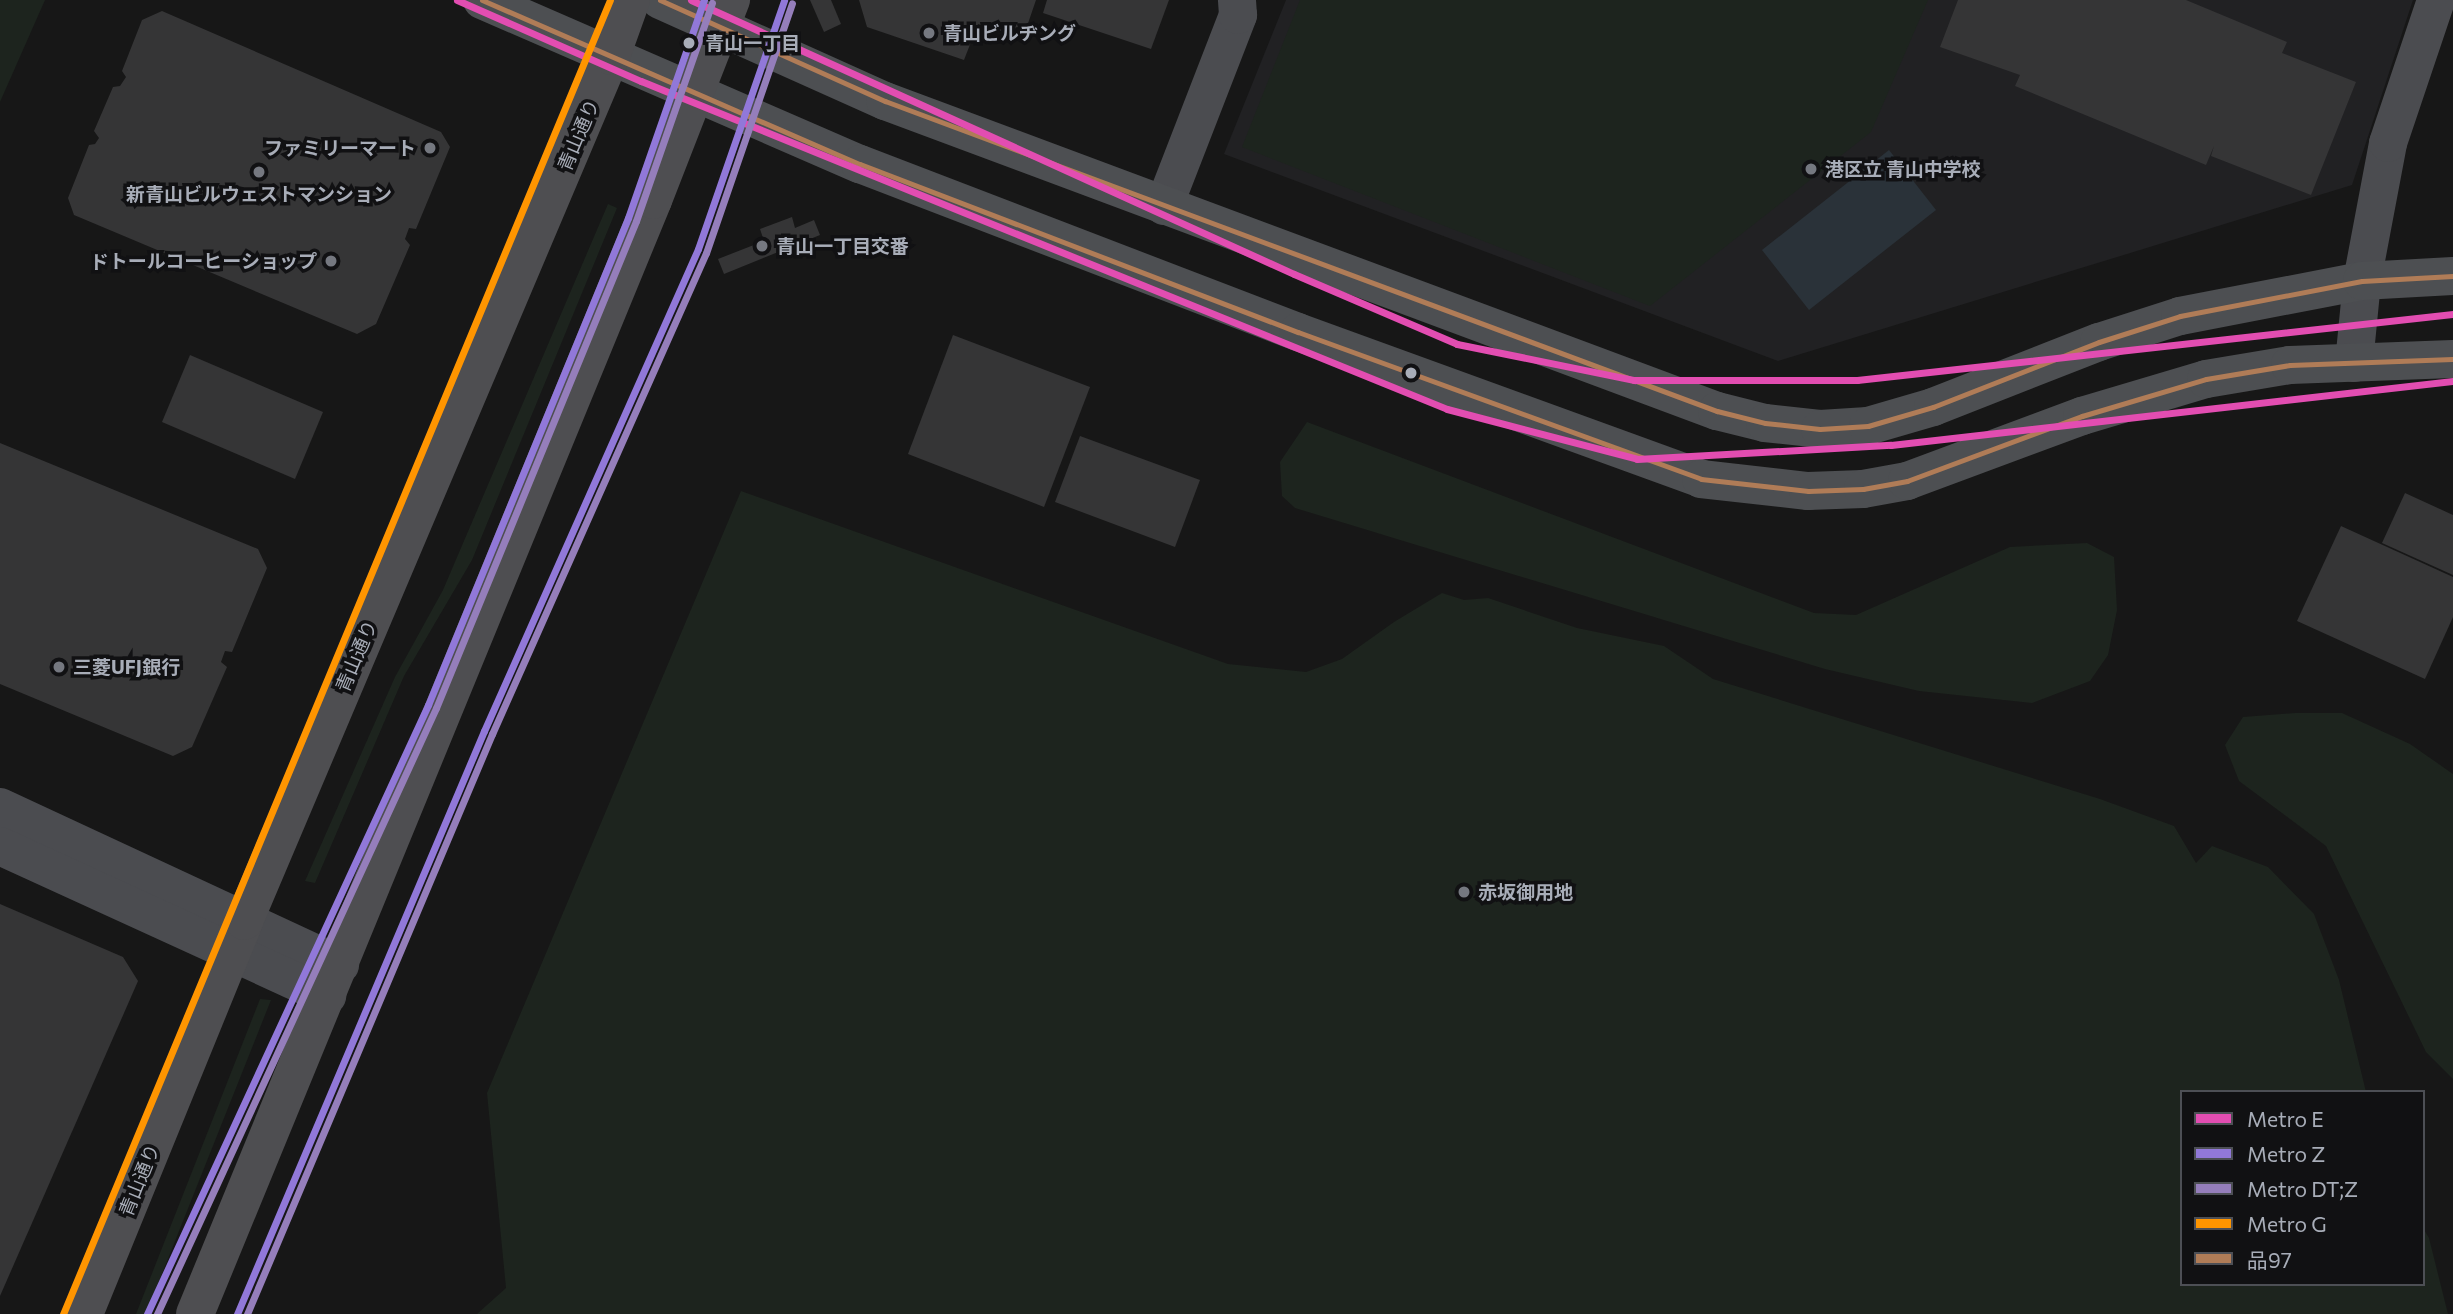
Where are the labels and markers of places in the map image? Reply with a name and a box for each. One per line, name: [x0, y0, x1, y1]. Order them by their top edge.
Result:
place label: 青山ビルヂング: [943, 22, 1076, 44]
marker: 青山ビルヂング: [921, 25, 937, 41]
place label: 青山一丁目: [705, 32, 800, 54]
marker: 青山一丁目: [679, 33, 699, 53]
place label: ファミリーマート: [264, 137, 416, 159]
marker: ファミリーマート: [422, 140, 438, 156]
place label: 港区立 青山中学校: [1825, 158, 1981, 180]
marker: 港区立 青山中学校: [1803, 161, 1819, 177]
marker: 新青山ビルウェストマンション: [251, 164, 267, 180]
place label: 新青山ビルウェストマンション: [126, 183, 392, 205]
place label: 青山一丁目交番: [776, 235, 909, 257]
marker: 青山一丁目交番: [754, 238, 770, 254]
place label: ドトールコーヒーショップ: [89, 250, 317, 272]
marker: ドトールコーヒーショップ: [323, 253, 339, 269]
unlabelled marker: [1404, 366, 1418, 380]
place label: 三菱UFJ銀行: [73, 656, 180, 678]
marker: 三菱UFJ銀行: [51, 659, 67, 675]
place label: 赤坂御用地: [1478, 881, 1573, 903]
marker: 赤坂御用地: [1456, 884, 1472, 900]

